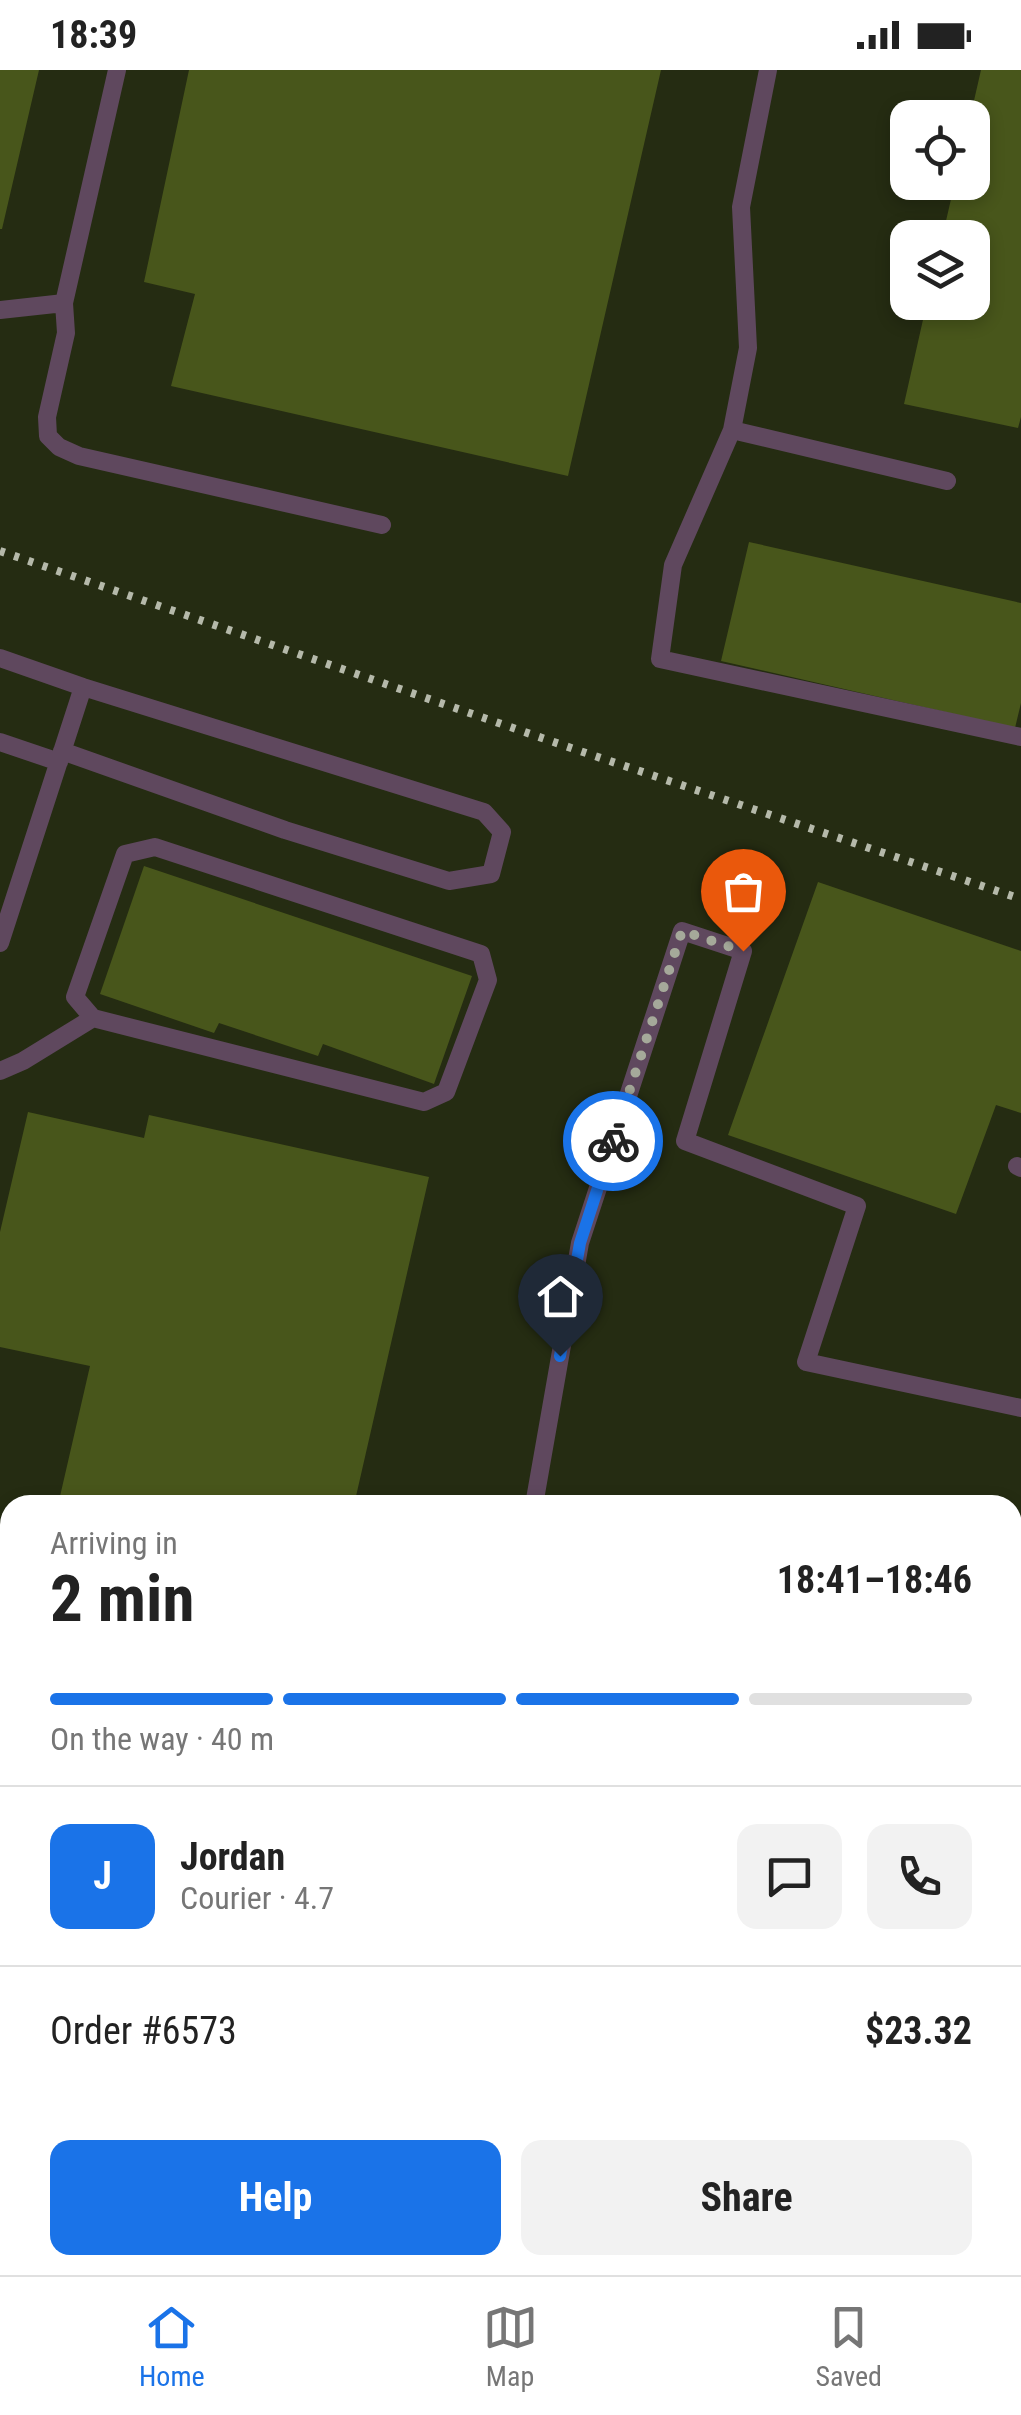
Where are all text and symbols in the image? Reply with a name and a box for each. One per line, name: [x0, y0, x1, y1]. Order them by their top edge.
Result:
text: 18:39: [50, 13, 137, 57]
map controls: [890, 100, 990, 320]
button: locate: [890, 100, 990, 200]
button: layers: [890, 220, 990, 320]
pin: [701, 849, 786, 952]
icon: bag: [716, 864, 771, 919]
courier: [563, 1091, 663, 1191]
icon: bike: [586, 1114, 641, 1169]
pin: [518, 1254, 603, 1357]
icon: home: [533, 1269, 588, 1324]
text: Arriving in: [50, 1524, 178, 1562]
text: 18:41–18:46: [777, 1558, 972, 1602]
text: 2 min: [50, 1561, 194, 1637]
text: On the way · 40 m: [50, 1720, 274, 1758]
button: chat: [737, 1824, 842, 1929]
button: phone: [867, 1824, 972, 1929]
text: Jordan: [180, 1835, 285, 1879]
text: J: [93, 1854, 112, 1898]
text: Courier · 4.7: [180, 1879, 334, 1917]
text: Order #6573: [50, 2009, 237, 2053]
text: $23.32: [865, 2009, 972, 2053]
button: Help: [50, 2140, 501, 2255]
button: Share: [521, 2140, 972, 2255]
tab: Home: [139, 2300, 205, 2393]
tab: Map: [483, 2300, 538, 2393]
tab: Saved: [815, 2300, 882, 2393]

